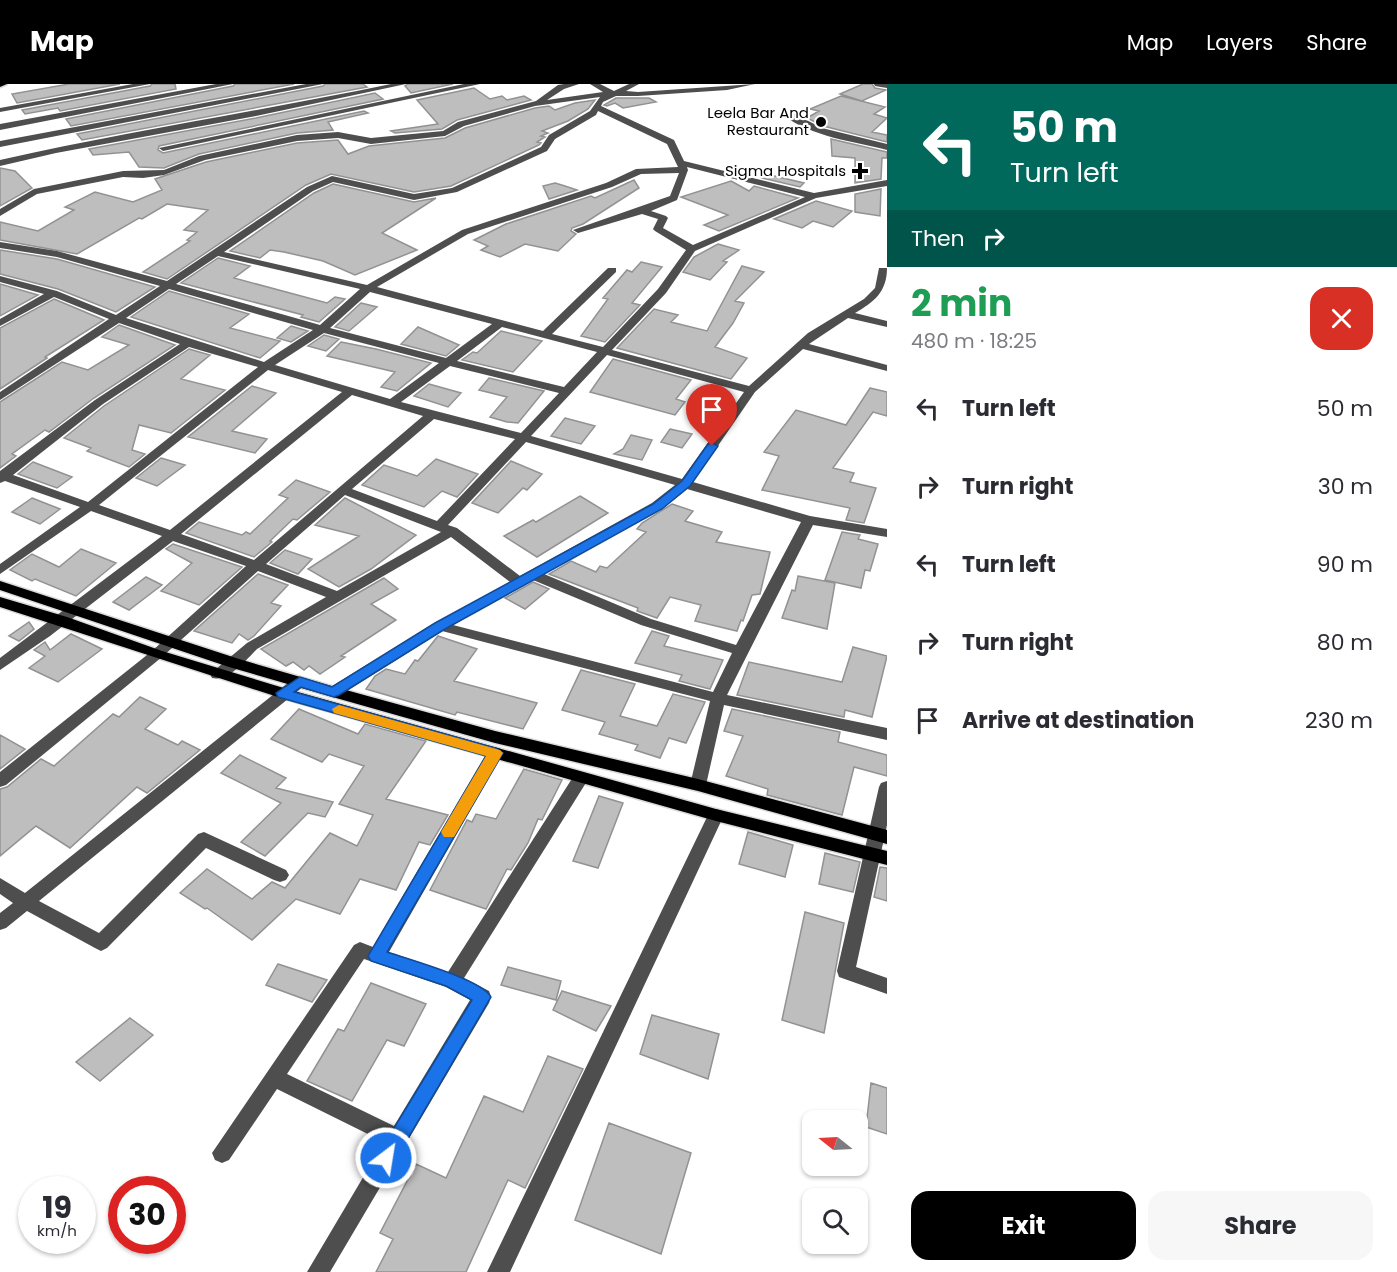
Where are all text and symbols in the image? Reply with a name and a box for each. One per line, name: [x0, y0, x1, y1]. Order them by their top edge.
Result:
text: Map: [30, 22, 94, 61]
text: Map: [1127, 28, 1173, 57]
text: Layers: [1206, 28, 1273, 57]
text: Share: [1306, 28, 1367, 57]
text: 50 m: [1010, 98, 1118, 157]
place label: Leela Bar And Restaurant: [707, 102, 809, 140]
icon: left: [911, 108, 989, 186]
marker: Leela Bar And Restaurant: [814, 115, 828, 129]
text: Turn left: [1010, 154, 1119, 191]
place label: Sigma Hospitals: [725, 160, 846, 181]
marker: Sigma Hospitals: [851, 162, 869, 180]
icon: right: [977, 222, 1010, 255]
text: Then: [911, 223, 965, 254]
text: 2 min: [911, 278, 1012, 329]
button: close: [1310, 287, 1373, 350]
text: 480 m · 18:25: [911, 327, 1037, 355]
pin: [686, 384, 737, 446]
icon: left: [911, 392, 944, 425]
icon: arrive: [695, 393, 728, 426]
text: Turn left: [962, 393, 1056, 424]
text: 50 m: [1317, 393, 1373, 424]
icon: right: [911, 470, 944, 503]
text: Turn right: [962, 471, 1073, 502]
text: 30 m: [1318, 471, 1373, 502]
icon: left: [911, 548, 944, 581]
text: Turn left: [962, 549, 1056, 580]
text: 90 m: [1317, 549, 1373, 580]
icon: right: [911, 626, 944, 659]
text: Turn right: [962, 627, 1073, 658]
text: 80 m: [1317, 627, 1373, 658]
icon: arrive: [911, 704, 944, 737]
text: Arrive at destination: [962, 705, 1194, 736]
text: 230 m: [1305, 705, 1373, 736]
north arrow: [802, 1110, 868, 1176]
map controls: [802, 1110, 868, 1254]
position arrow: [354, 1126, 418, 1190]
speed limit sign: 30: [108, 1176, 186, 1254]
text: 19: [42, 1186, 72, 1229]
button: search: [802, 1188, 868, 1254]
button: Exit: [911, 1191, 1136, 1260]
button: Share: [1148, 1191, 1373, 1260]
text: km/h: [37, 1220, 77, 1241]

